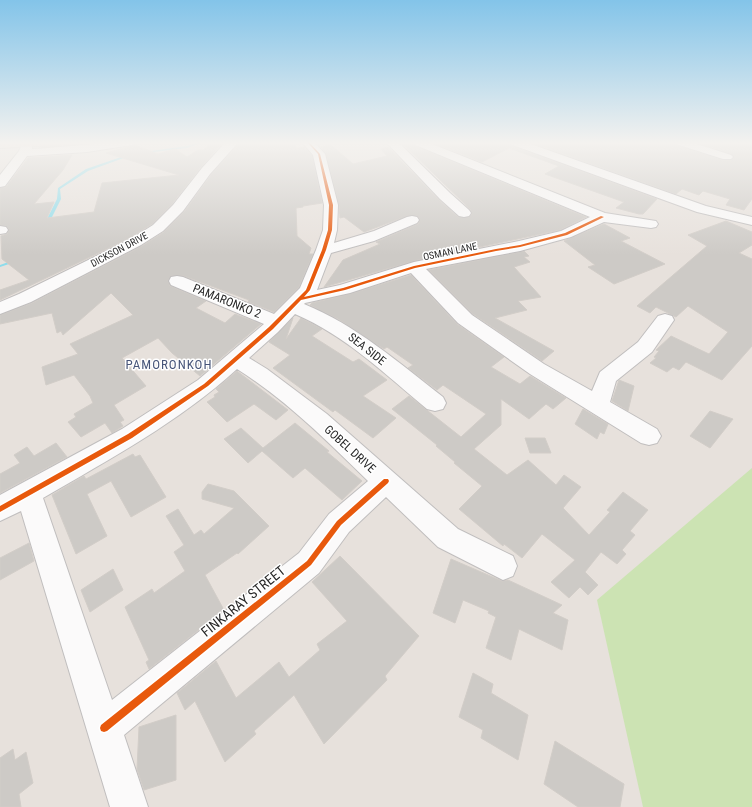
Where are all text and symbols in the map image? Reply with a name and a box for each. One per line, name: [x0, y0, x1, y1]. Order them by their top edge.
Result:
street label: DICKSON DRIVE: [89, 230, 150, 269]
street label: OSMAN LANE: [422, 240, 478, 263]
street label: PAMARONKO 2: [191, 281, 263, 321]
street label: SEA SIDE: [345, 330, 389, 368]
district label: PAMORONKOH: [126, 357, 213, 372]
street label: GOBEL DRIVE: [321, 422, 379, 476]
street label: FINKARAY STREET: [198, 562, 288, 640]

